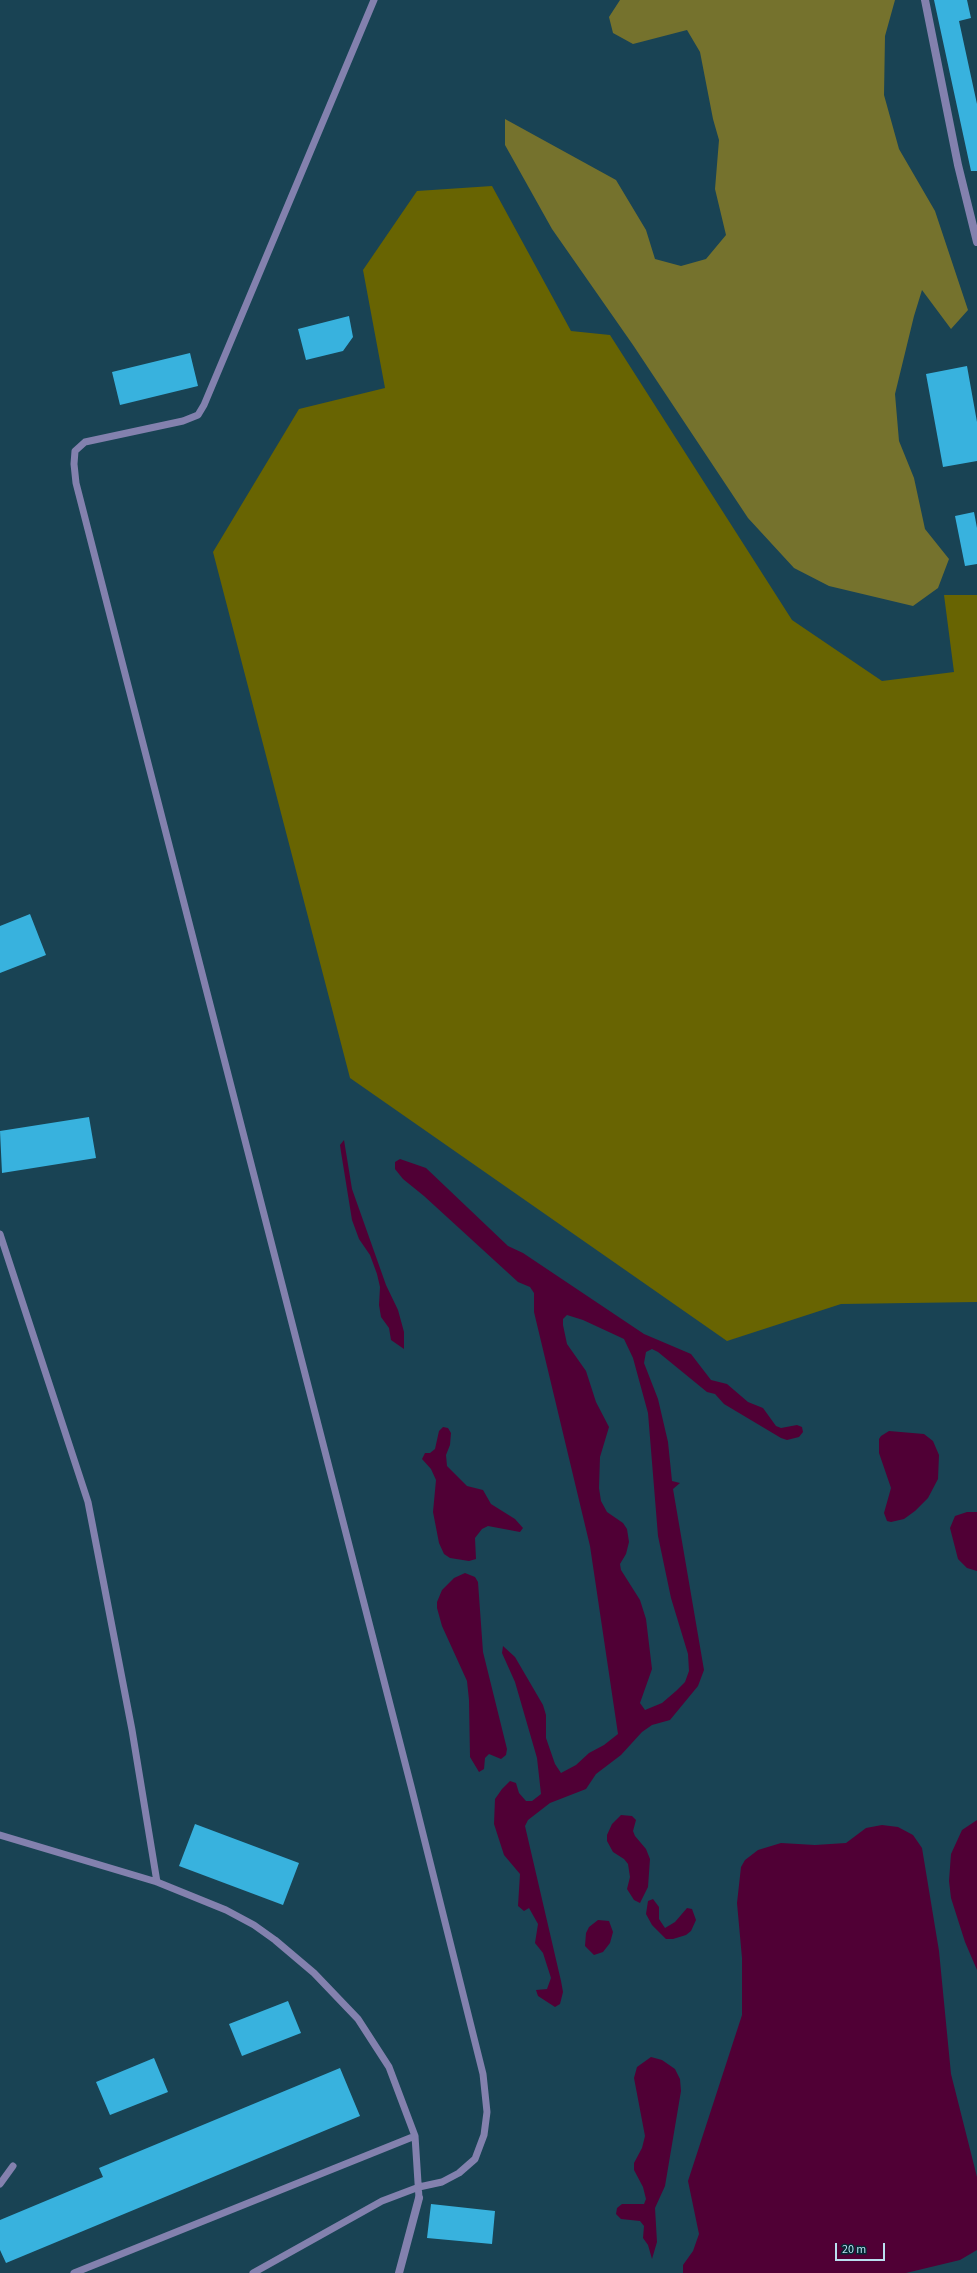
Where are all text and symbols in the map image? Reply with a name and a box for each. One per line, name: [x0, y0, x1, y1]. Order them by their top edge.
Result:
scale bar: [837, 2235, 887, 2261]
text: 20 m: [842, 2241, 866, 2258]

